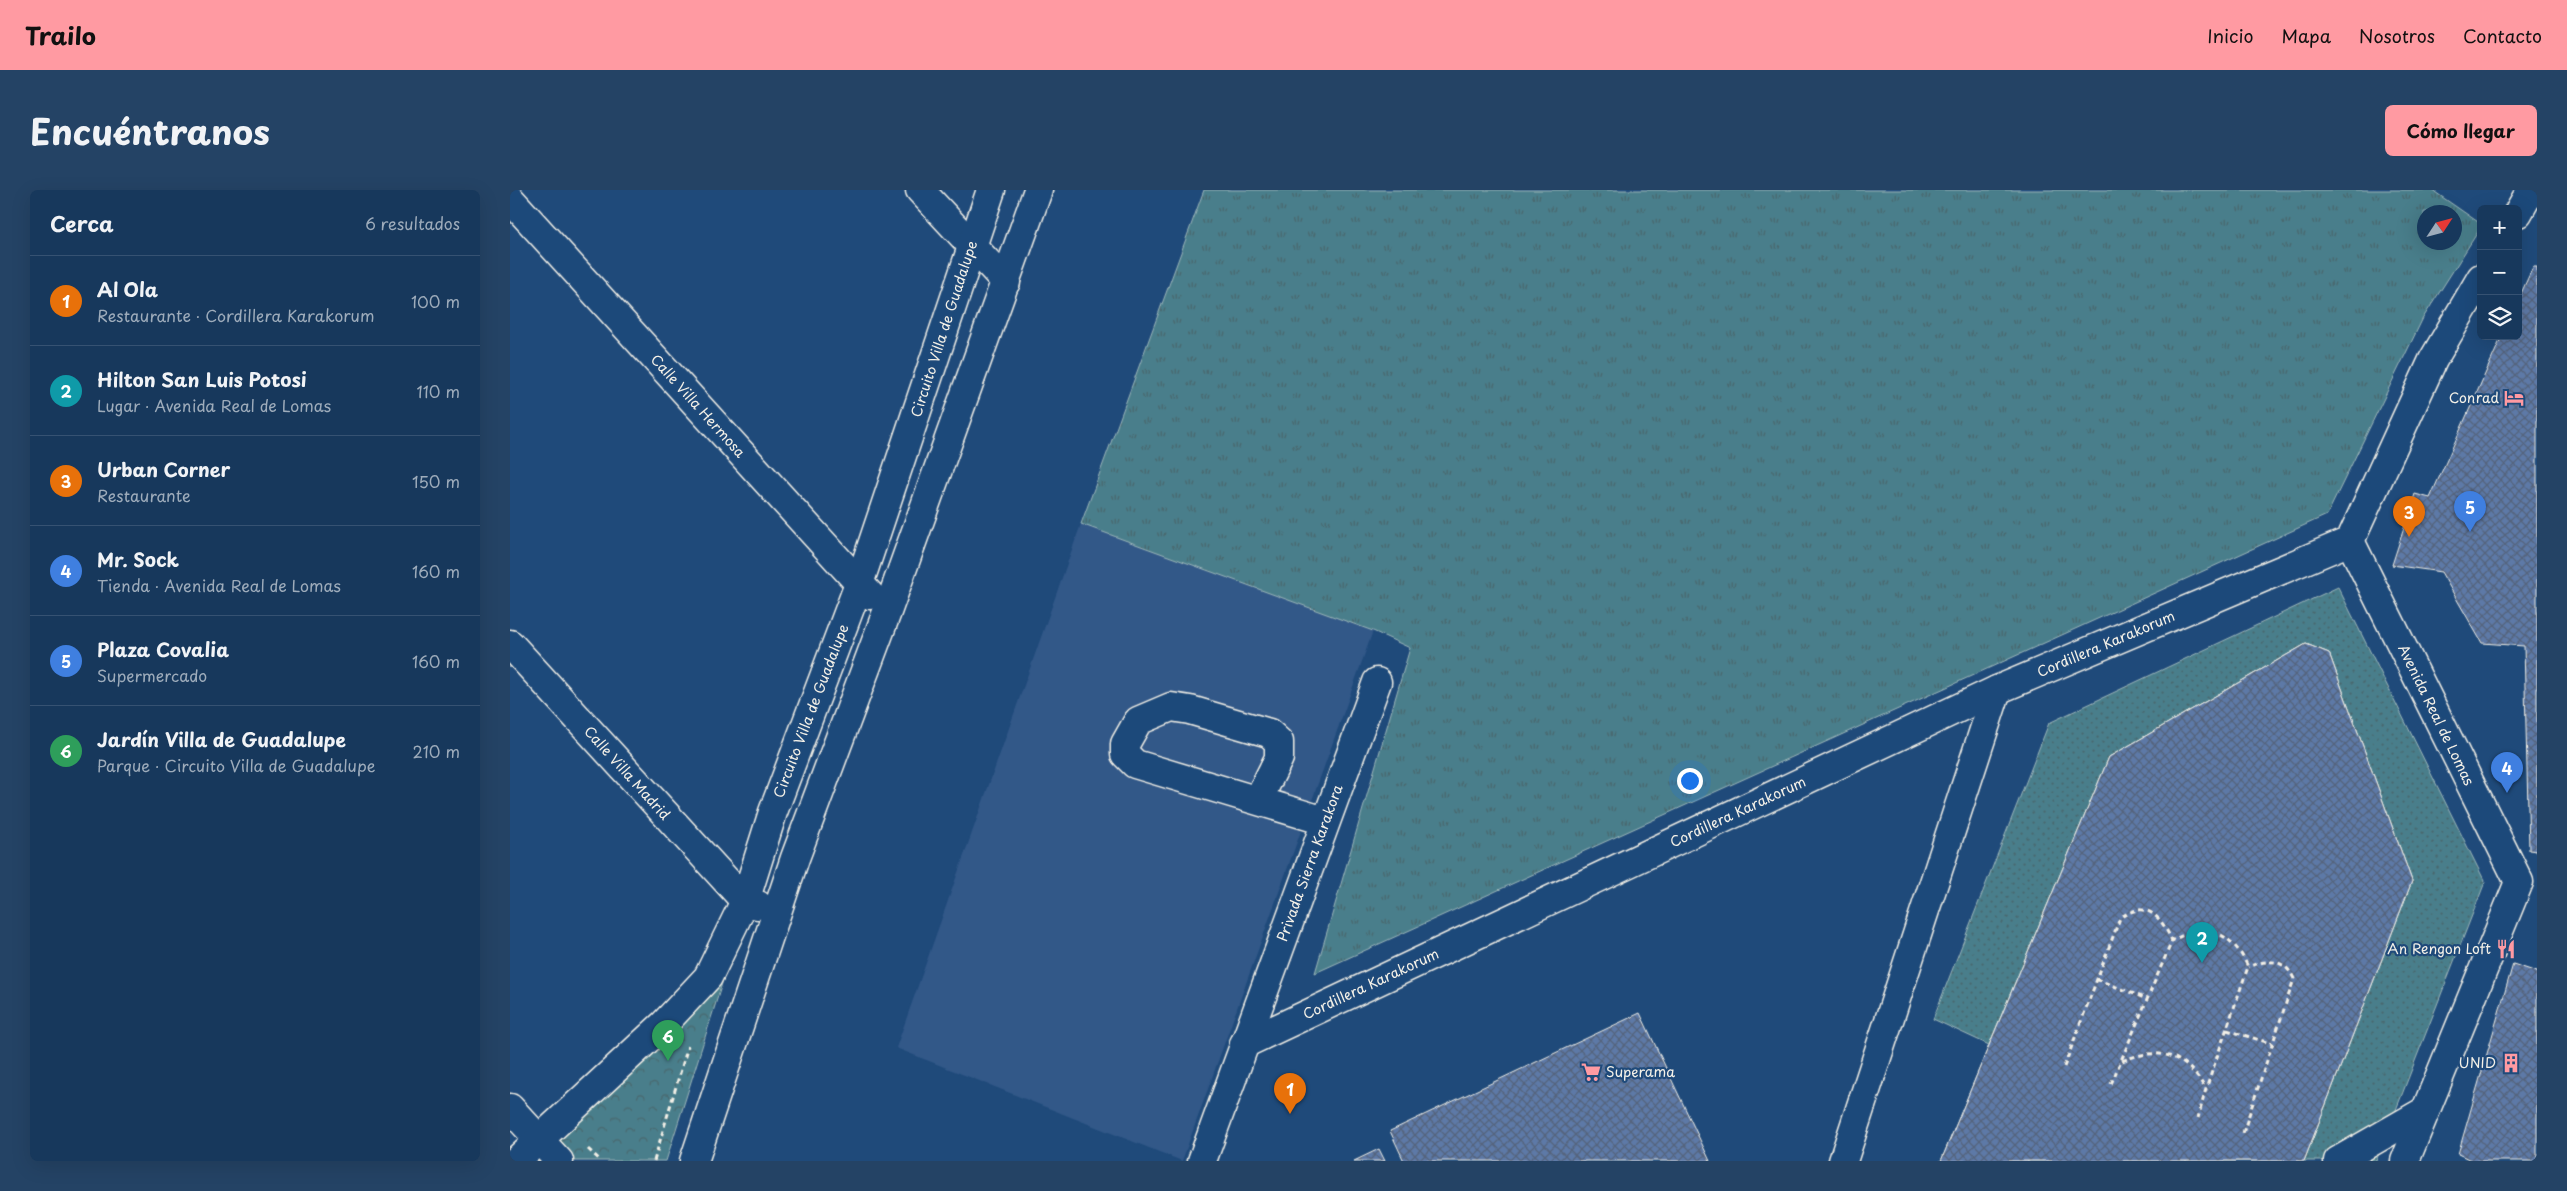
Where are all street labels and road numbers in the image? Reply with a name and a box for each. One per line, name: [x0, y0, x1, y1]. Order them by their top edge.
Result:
street label: Circuito Villa de Guadalupe: [905, 237, 982, 420]
street label: Calle Villa Hermosa: [646, 349, 751, 462]
street label: Cordillera Karakorum: [2034, 605, 2178, 682]
street label: Circuito Villa de Guadalupe: [768, 621, 854, 801]
street label: Avenida Real de Lomas: [2393, 641, 2480, 789]
street label: Calle Villa Madrid: [579, 721, 676, 825]
street label: Cordillera Karakorum: [1666, 771, 1809, 852]
street label: Privada Sierra Karakora: [1271, 781, 1348, 944]
street label: Cordillera Karakorum: [1299, 943, 1442, 1024]

